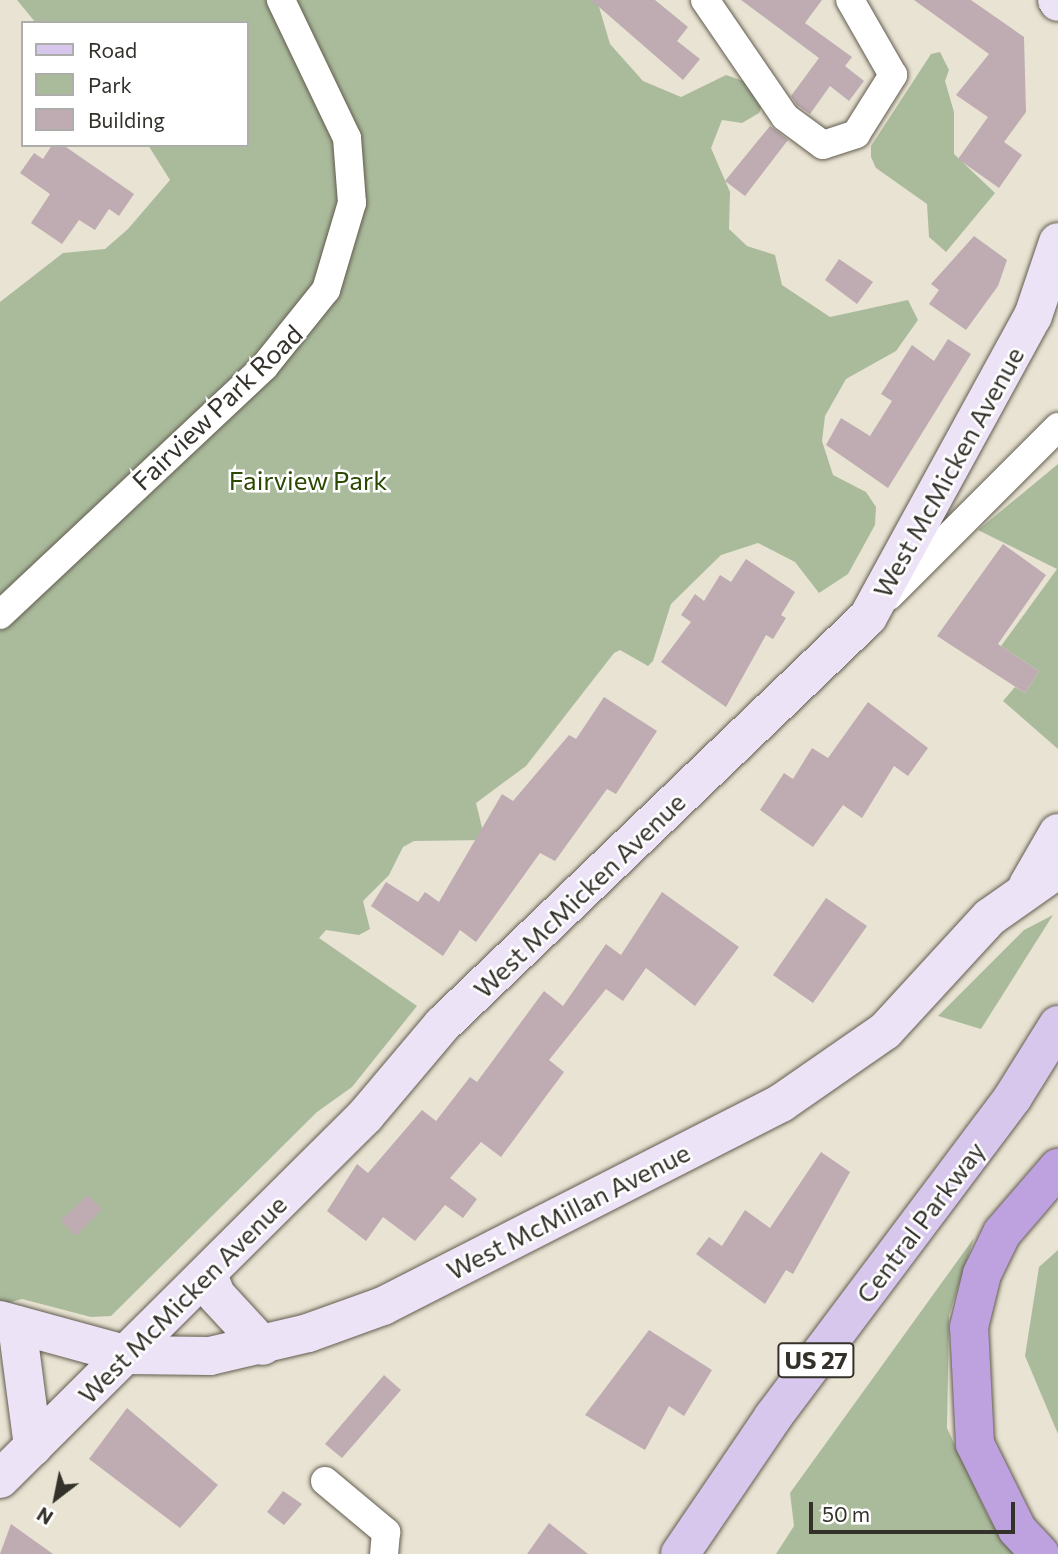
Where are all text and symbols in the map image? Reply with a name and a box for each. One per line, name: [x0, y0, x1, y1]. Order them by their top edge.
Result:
legend: [21, 21, 248, 147]
text: Road: [88, 37, 137, 62]
text: Park: [88, 72, 132, 97]
text: Building: [88, 107, 165, 132]
street label: Fairview Park Road: [125, 318, 309, 496]
street label: West McMicken Avenue: [866, 341, 1030, 603]
park label: Fairview Park: [229, 464, 387, 496]
street label: West McMicken Avenue: [467, 786, 691, 1004]
street label: Central Parkway: [849, 1135, 991, 1309]
street label: West McMillan Avenue: [441, 1136, 695, 1286]
street label: West McMicken Avenue: [71, 1188, 293, 1410]
road number: US 27: [776, 1340, 856, 1380]
north arrow: [21, 1463, 91, 1533]
scale bar: [813, 1488, 1020, 1532]
text: 50 m: [822, 1501, 870, 1526]
text: N: [32, 1503, 57, 1530]

